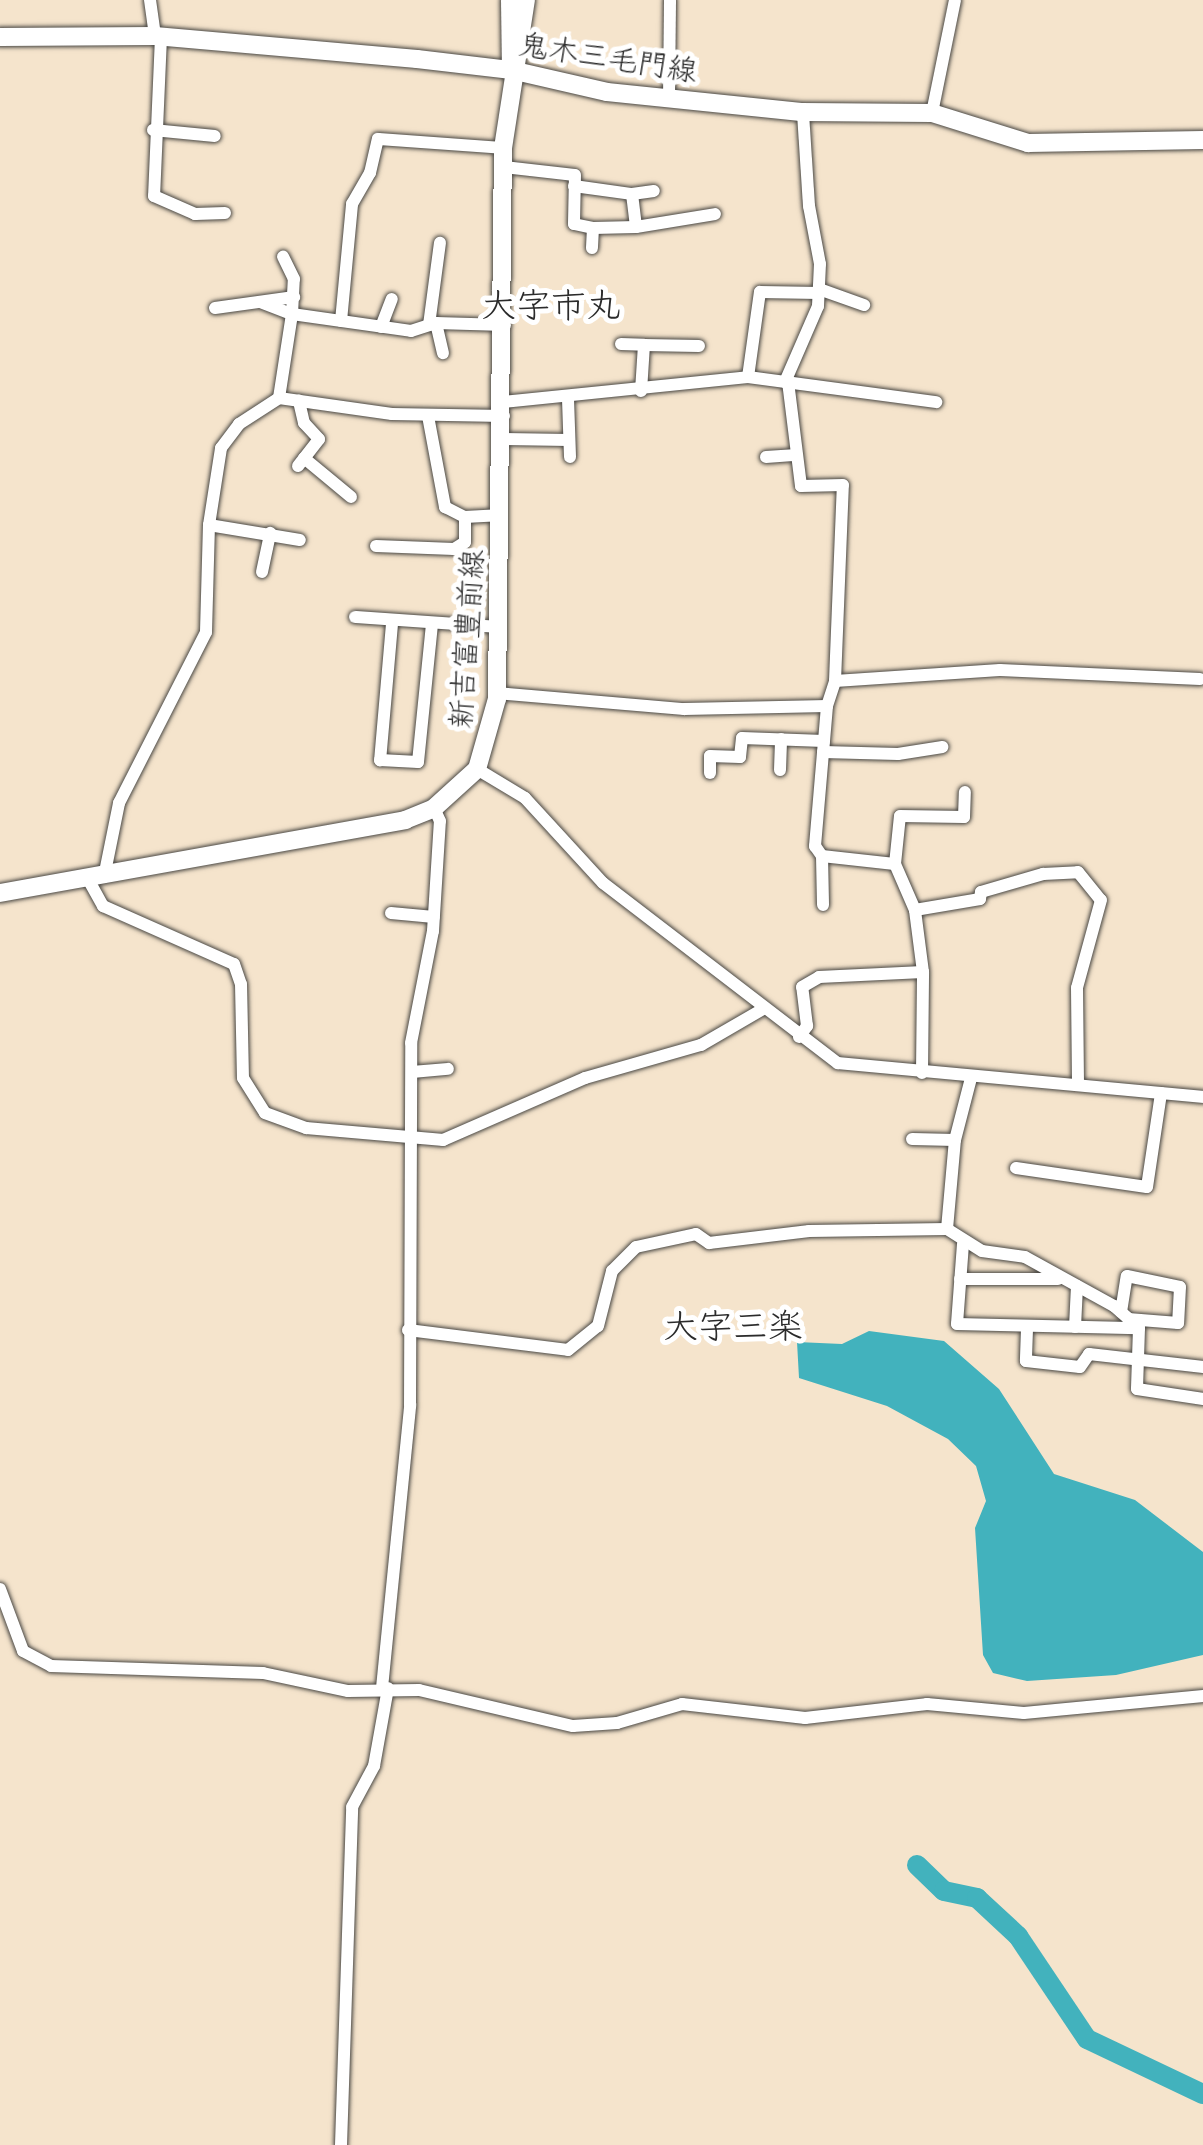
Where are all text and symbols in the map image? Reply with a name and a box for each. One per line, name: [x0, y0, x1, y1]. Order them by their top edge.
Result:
street label: 鬼木三毛門線: [516, 26, 700, 90]
district label: 大字市丸: [481, 284, 621, 326]
street label: 新吉富豊前線: [443, 548, 491, 730]
district label: 大字三楽: [663, 1305, 803, 1347]

